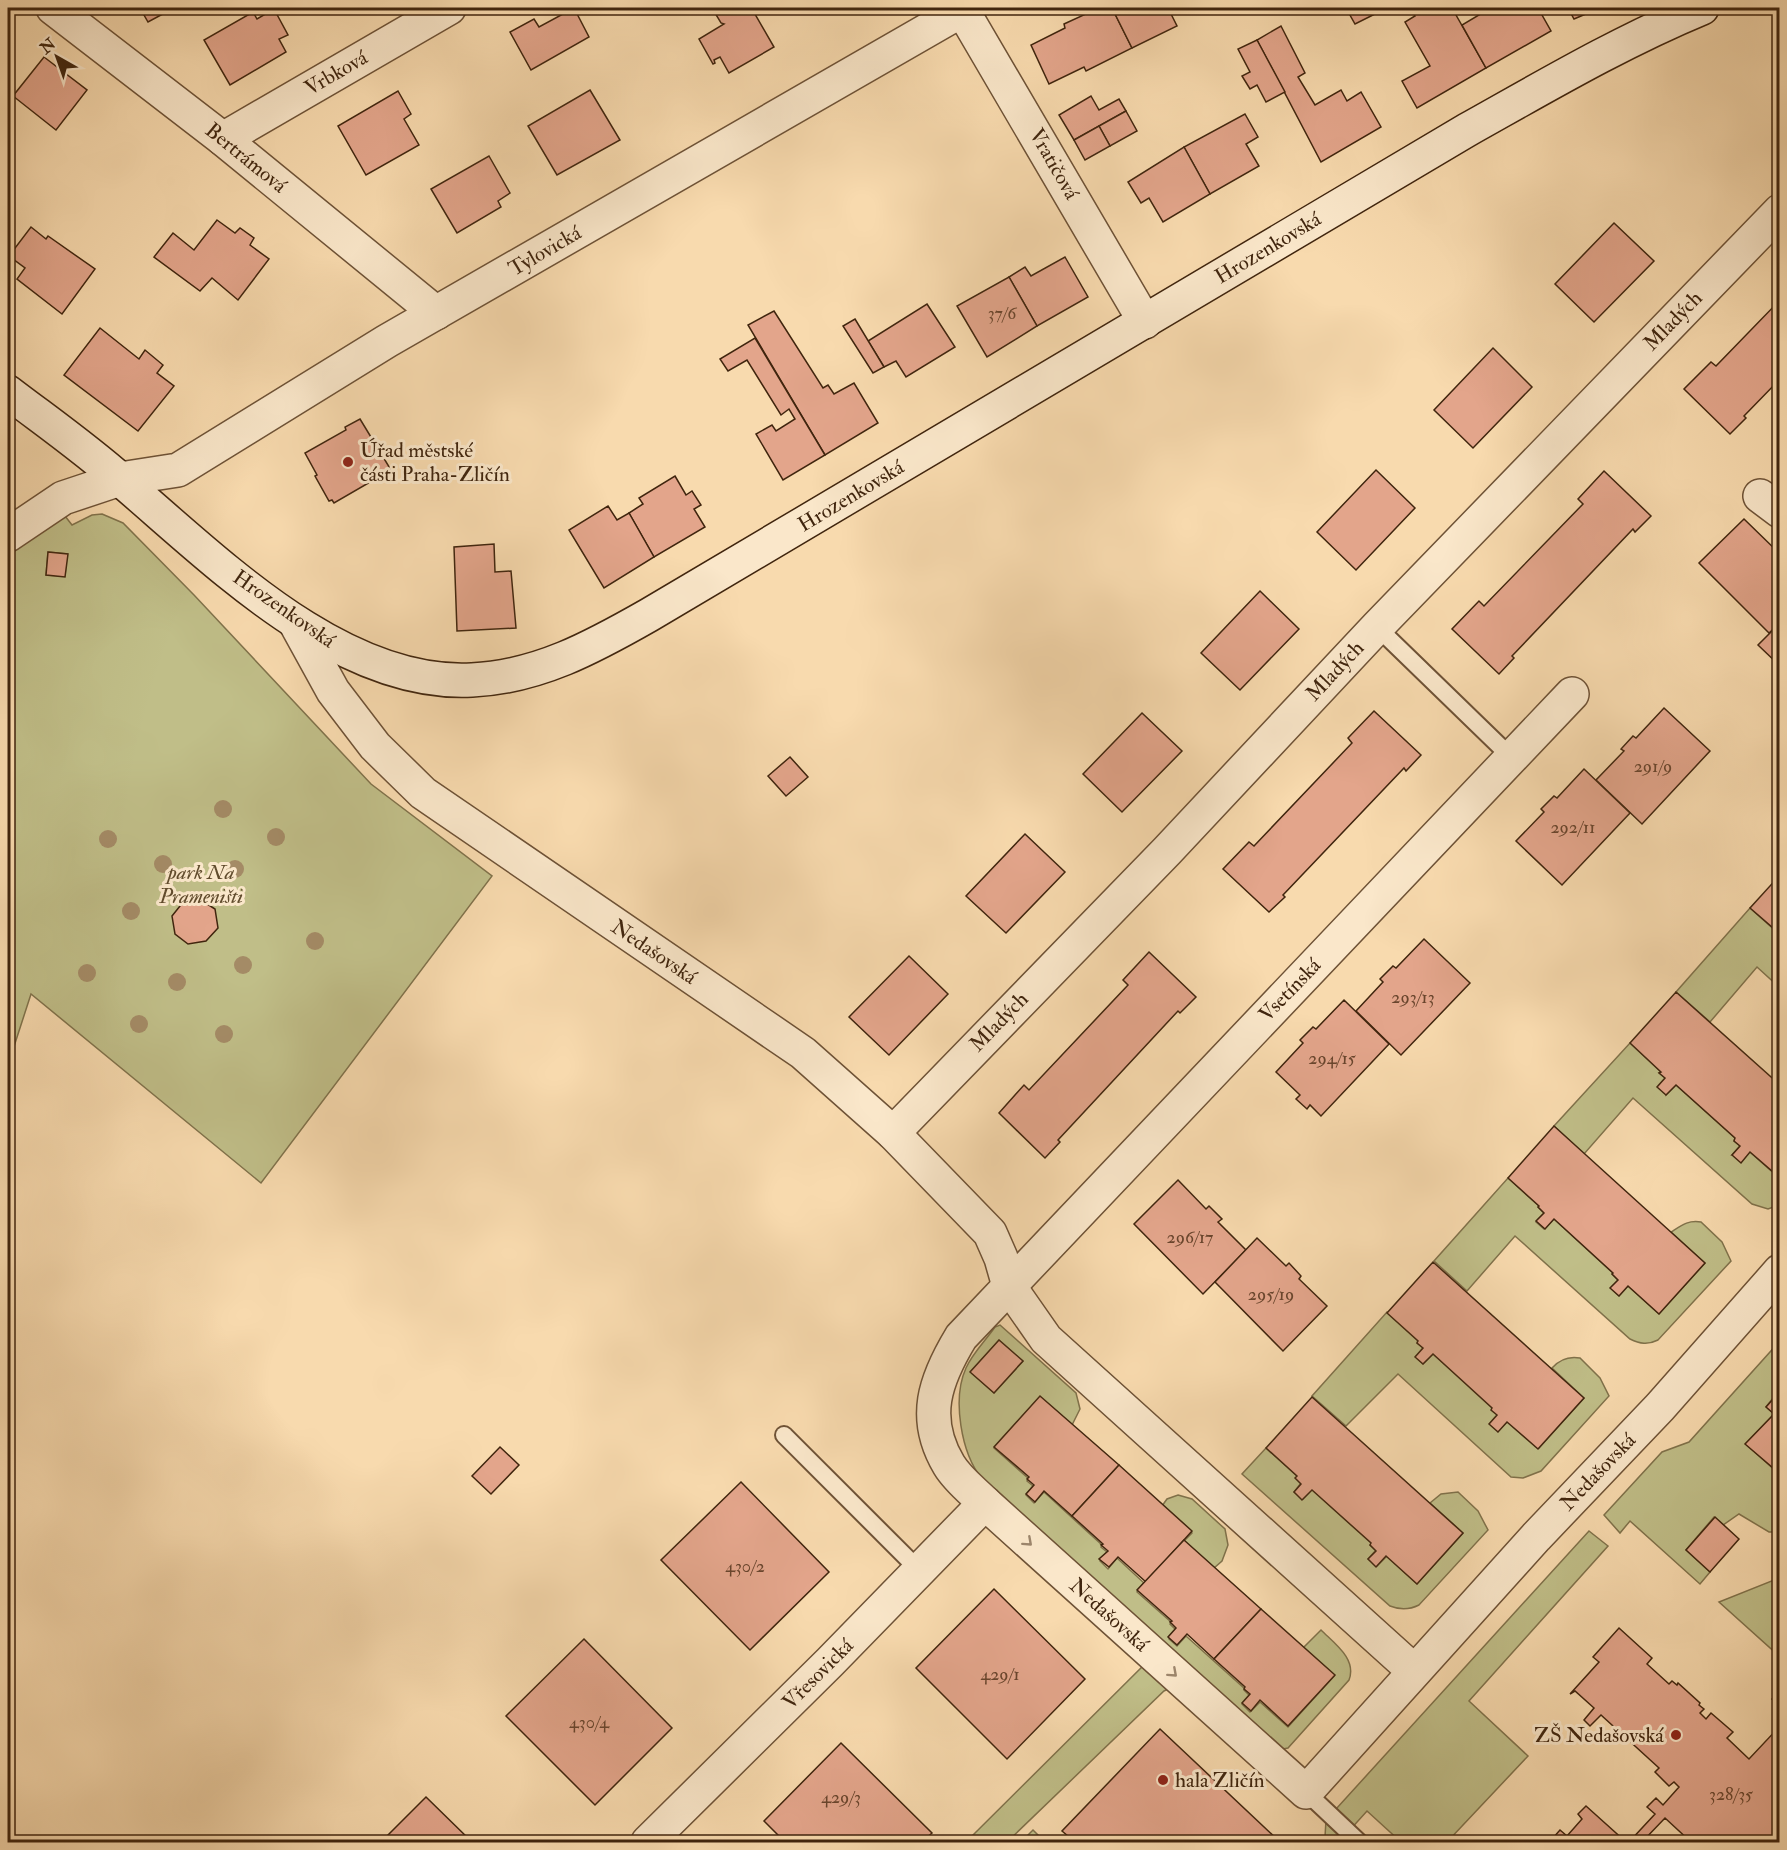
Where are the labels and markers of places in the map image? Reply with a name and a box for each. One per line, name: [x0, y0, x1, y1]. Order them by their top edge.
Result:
place label: Úřad městské části Praha-Zličín: [360, 437, 510, 488]
marker: Úřad městské části Praha-Zličín: [341, 455, 355, 469]
place label: ZŠ Nedašovská: [1534, 1722, 1664, 1749]
marker: ZŠ Nedašovská: [1669, 1728, 1683, 1742]
place label: hala Zličín: [1175, 1767, 1265, 1794]
marker: hala Zličín: [1156, 1773, 1170, 1787]

